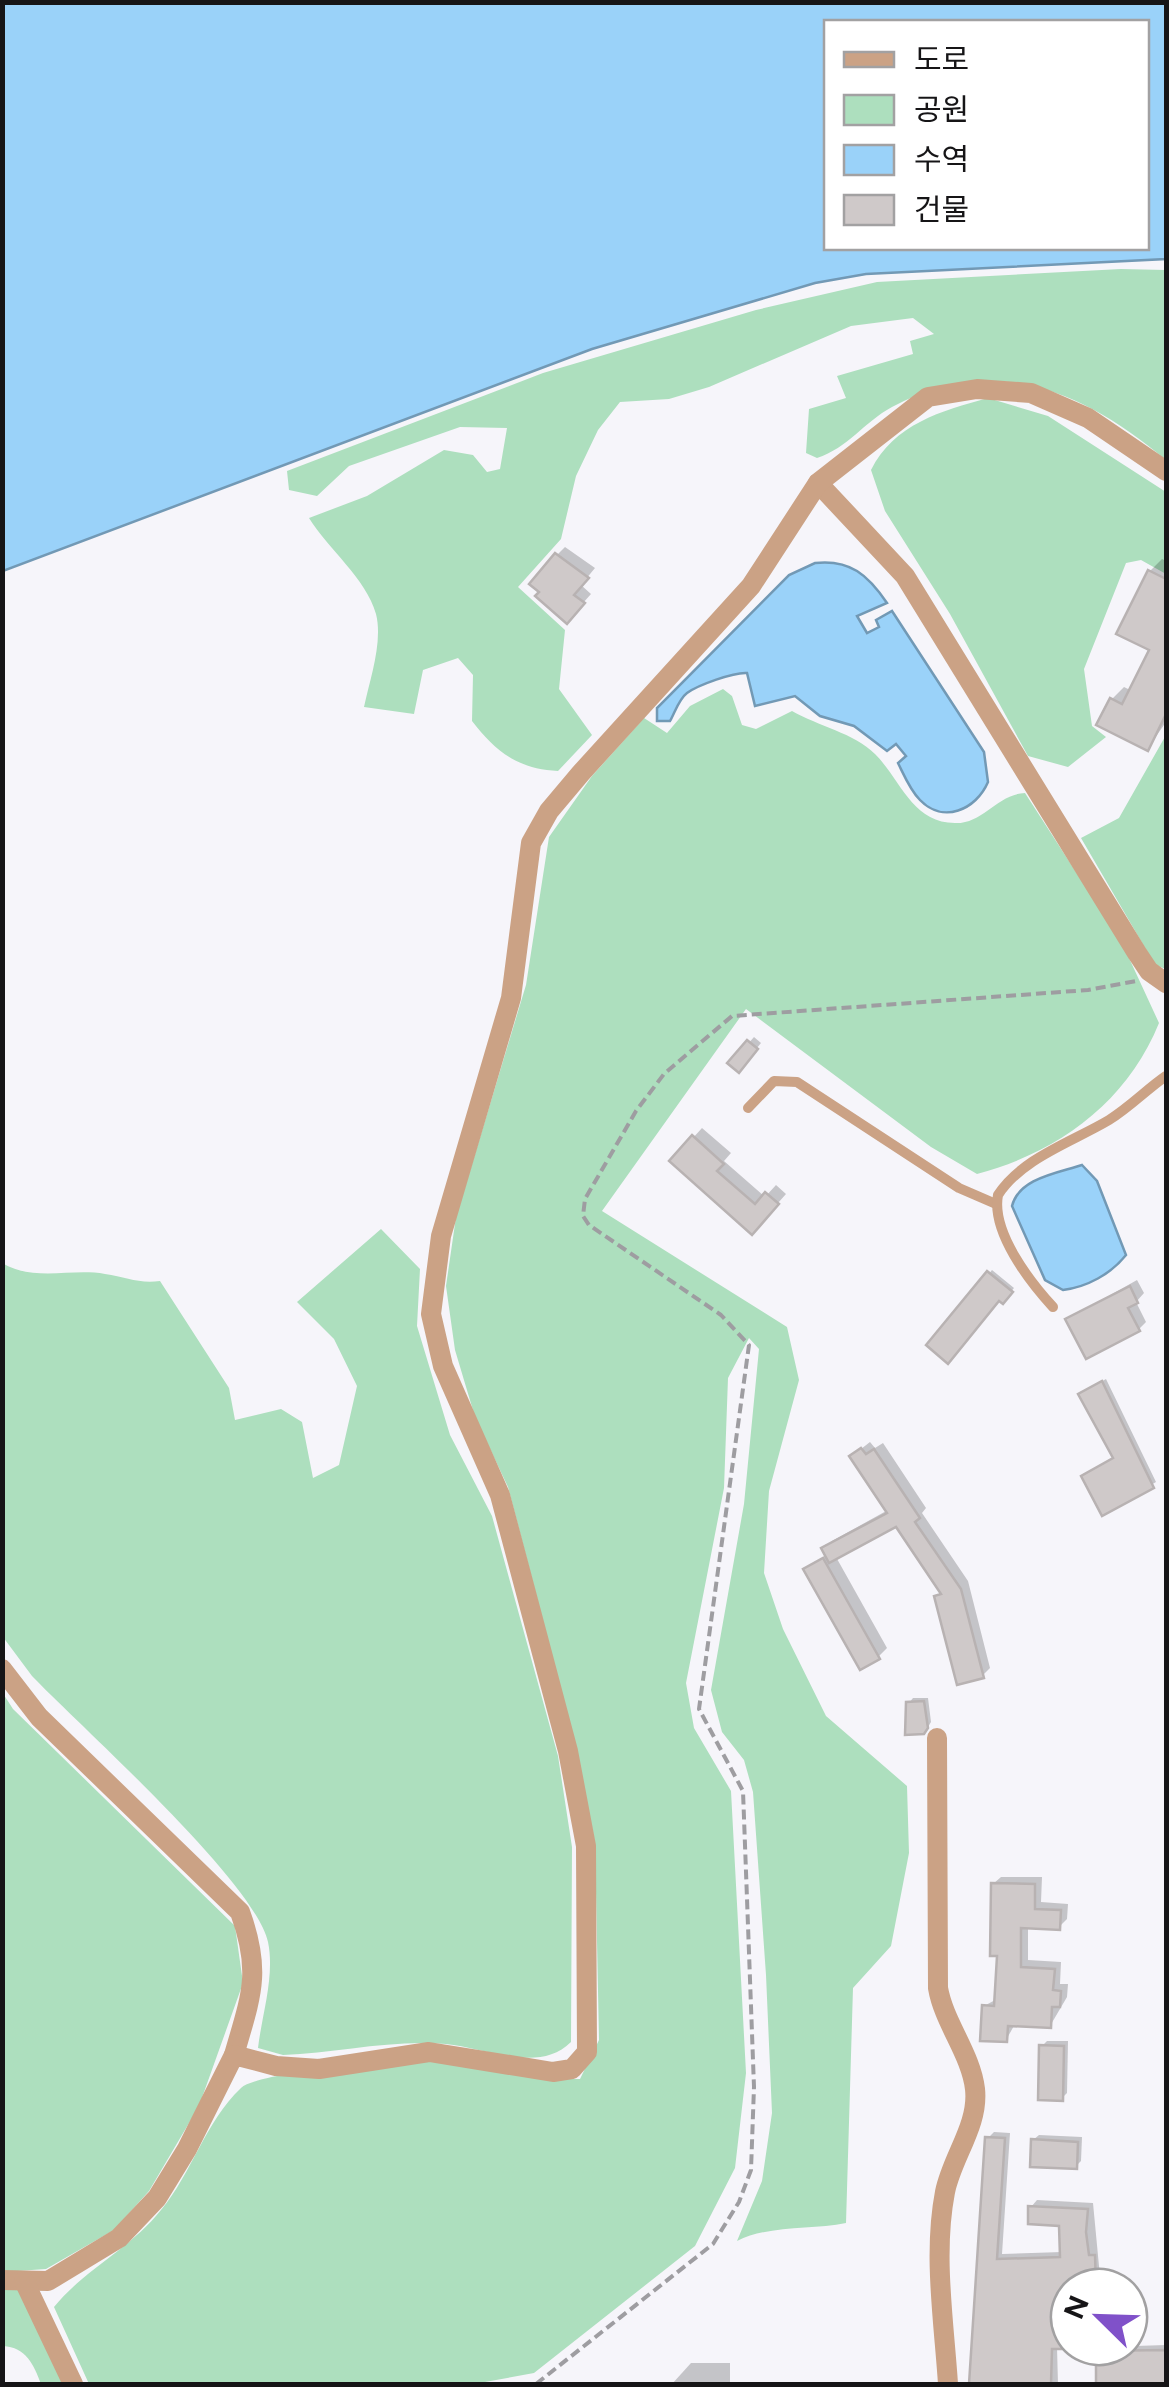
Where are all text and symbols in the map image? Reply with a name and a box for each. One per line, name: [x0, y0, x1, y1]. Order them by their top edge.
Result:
legend: [824, 20, 1149, 250]
text: 도로: [914, 41, 969, 78]
text: 공원: [914, 91, 969, 128]
text: 수역: [914, 141, 969, 178]
text: 건물: [914, 191, 969, 228]
north arrow: [1049, 2267, 1149, 2367]
text: N: [1056, 2291, 1096, 2324]

